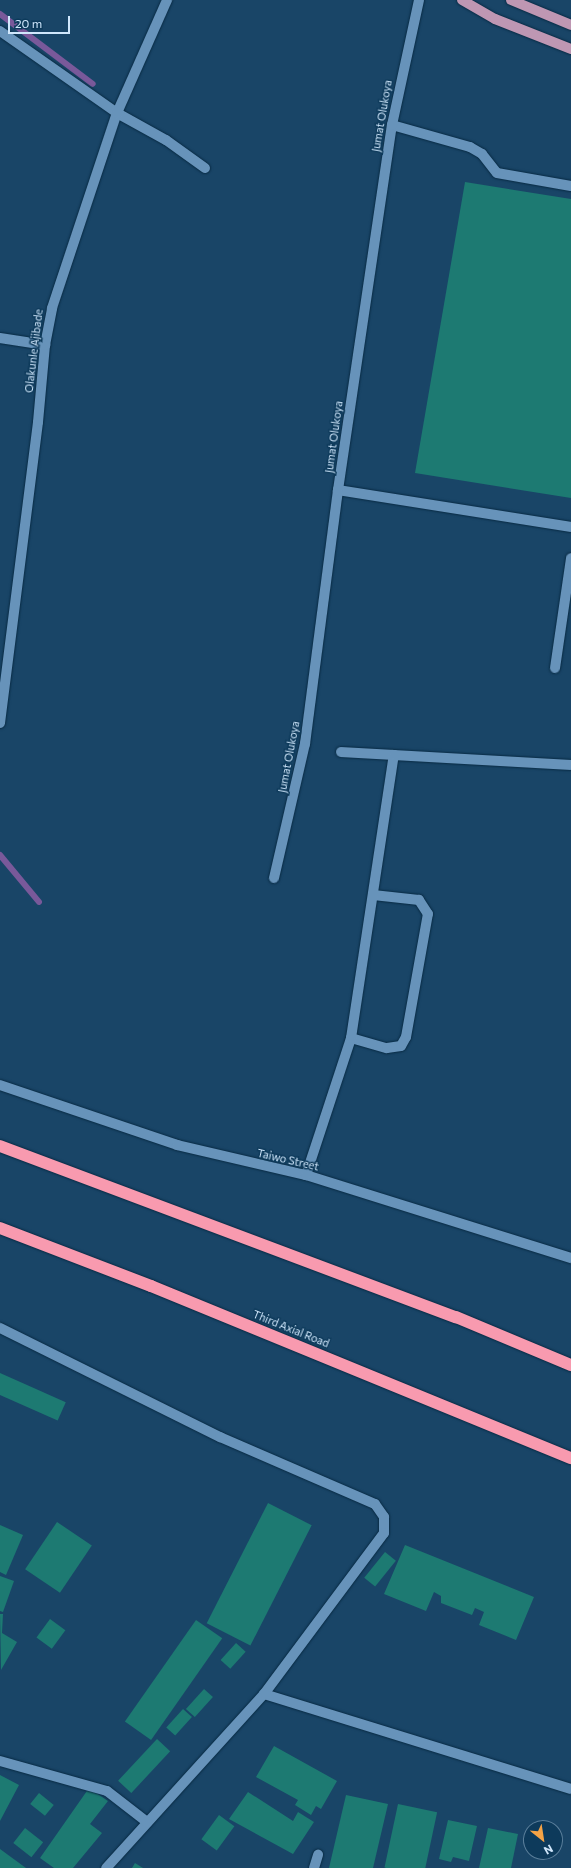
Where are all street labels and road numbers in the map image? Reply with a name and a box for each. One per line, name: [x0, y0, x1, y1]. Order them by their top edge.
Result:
street label: Jumat Olukoya: [369, 79, 395, 153]
street label: Olakunle Ajibade: [22, 308, 46, 394]
street label: Jumat Olukoya: [322, 400, 346, 474]
street label: Jumat Olukoya: [276, 720, 302, 794]
street label: Taiwo Street: [256, 1146, 320, 1174]
street label: Third Axial Road: [251, 1308, 331, 1350]

